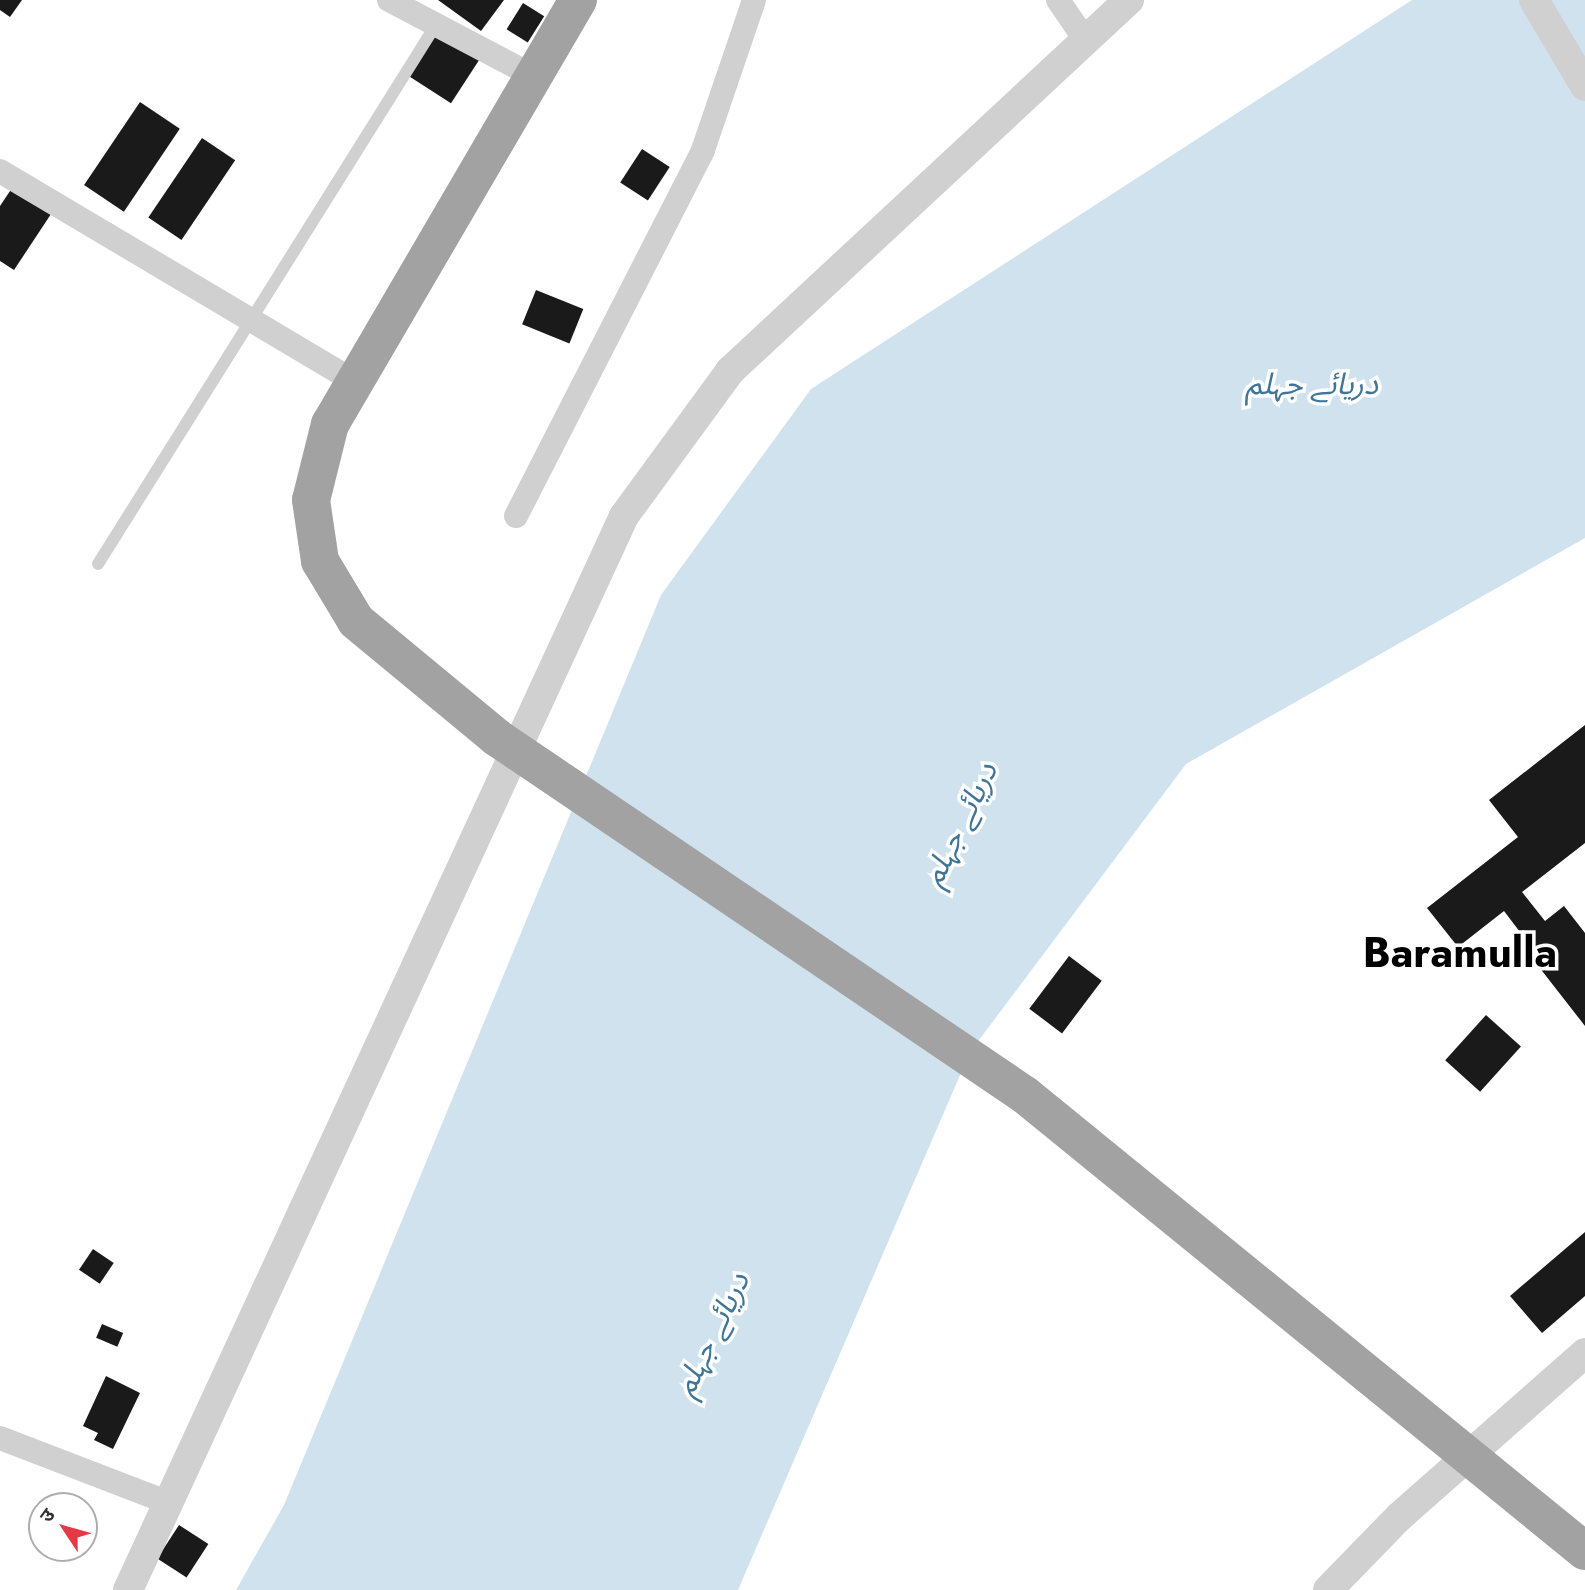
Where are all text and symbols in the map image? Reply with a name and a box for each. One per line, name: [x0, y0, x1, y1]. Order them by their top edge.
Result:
water label: دریائے جہلم: [1246, 366, 1378, 402]
water label: دریائے جہلم: [915, 757, 1005, 891]
district label: Baramulla: [1363, 928, 1557, 978]
water label: دریائے جہلم: [667, 1267, 757, 1401]
north arrow: [28, 1492, 98, 1562]
text: उ: [33, 1503, 61, 1528]

